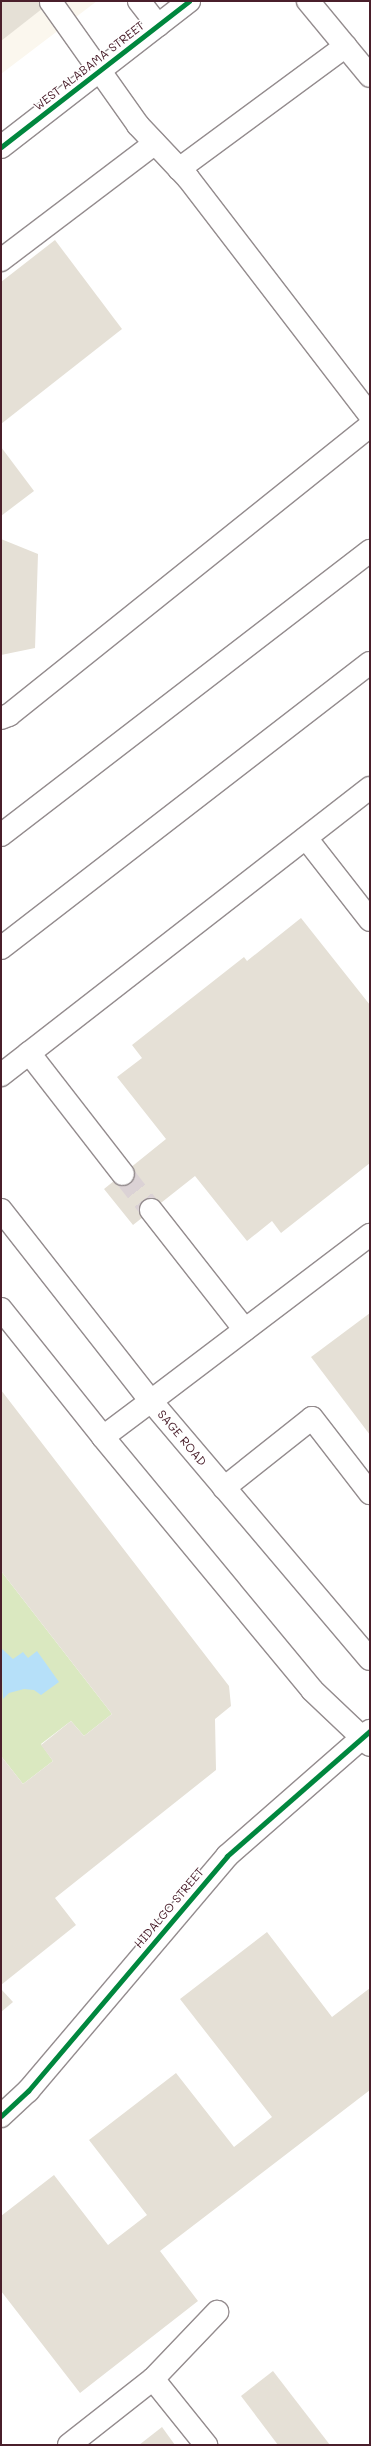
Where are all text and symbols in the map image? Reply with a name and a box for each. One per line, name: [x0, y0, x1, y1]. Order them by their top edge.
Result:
street label: WEST ALABAMA STREET: [31, 18, 147, 114]
street label: SAGE ROAD: [154, 1407, 210, 1469]
street label: HIDALGO STREET: [131, 1865, 207, 1951]

